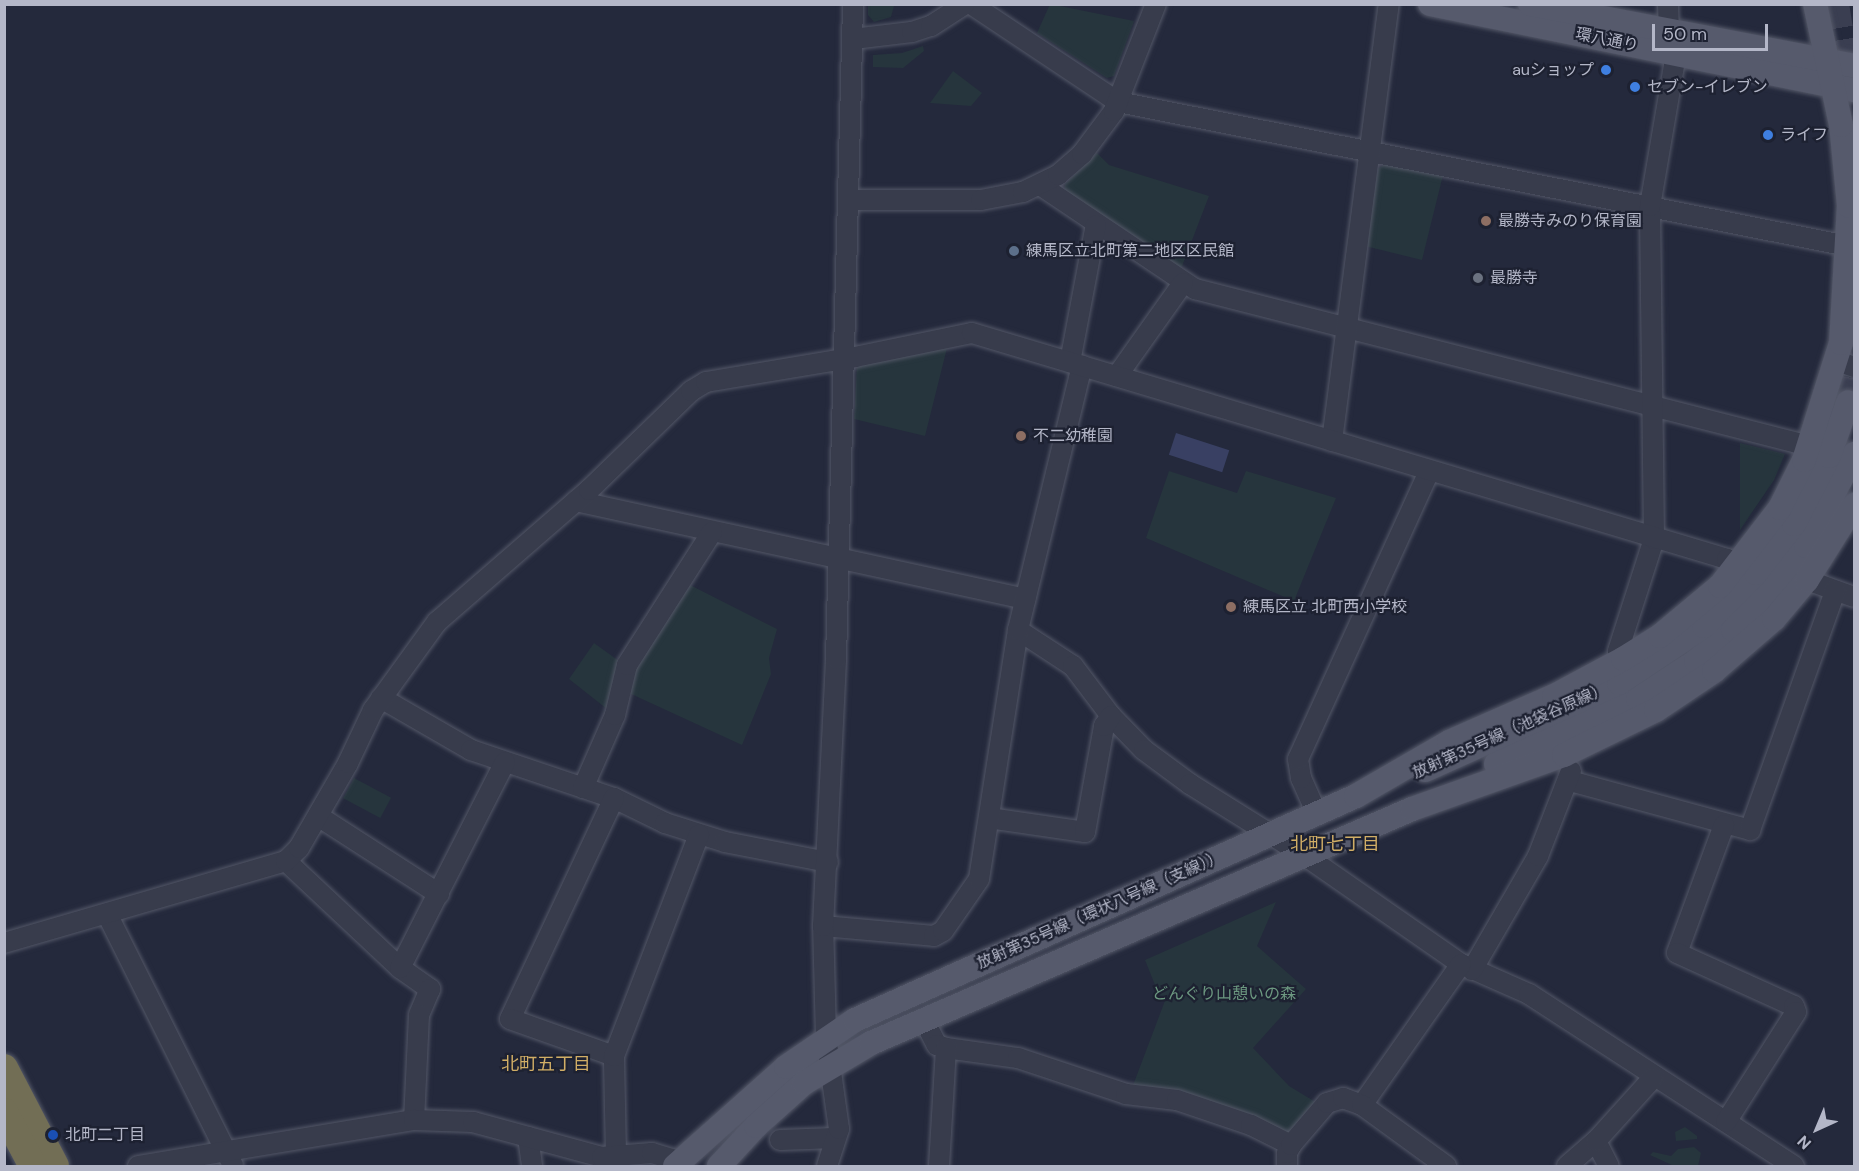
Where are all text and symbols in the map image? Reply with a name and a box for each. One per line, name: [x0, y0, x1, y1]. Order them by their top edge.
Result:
scale bar: [1655, 12, 1770, 50]
text: 50 m: [1663, 22, 1707, 46]
street label: 環八通り: [1574, 24, 1640, 56]
place label: auショップ: [1512, 60, 1594, 80]
marker: auショップ: [1599, 63, 1613, 77]
place label: セブン-イレブン: [1647, 77, 1768, 97]
marker: セブン-イレブン: [1628, 80, 1642, 94]
place label: ライフ: [1780, 125, 1828, 145]
marker: ライフ: [1761, 128, 1775, 142]
place label: 最勝寺みのり保育園: [1498, 211, 1642, 231]
marker: 最勝寺みのり保育園: [1479, 214, 1493, 228]
place label: 練馬区立北町第二地区区民館: [1026, 241, 1234, 261]
marker: 練馬区立北町第二地区区民館: [1007, 244, 1021, 258]
place label: 最勝寺: [1490, 268, 1538, 288]
marker: 最勝寺: [1471, 271, 1485, 285]
place label: 不二幼稚園: [1033, 426, 1113, 446]
marker: 不二幼稚園: [1014, 429, 1028, 443]
place label: 練馬区立 北町西小学校: [1243, 597, 1407, 617]
marker: 練馬区立 北町西小学校: [1224, 600, 1238, 614]
street label: 放射第35号線（池袋谷原線）: [1410, 679, 1610, 783]
district label: 北町七丁目: [1290, 833, 1380, 855]
street label: 放射第35号線（環状八号線（支線））: [974, 847, 1226, 973]
park label: どんぐり山憩いの森: [1152, 984, 1296, 1004]
district label: 北町五丁目: [501, 1053, 591, 1075]
north arrow: [1787, 1099, 1847, 1159]
place label: 北町二丁目: [65, 1125, 145, 1145]
marker: 北町二丁目: [46, 1128, 60, 1142]
text: N: [1793, 1131, 1816, 1154]

